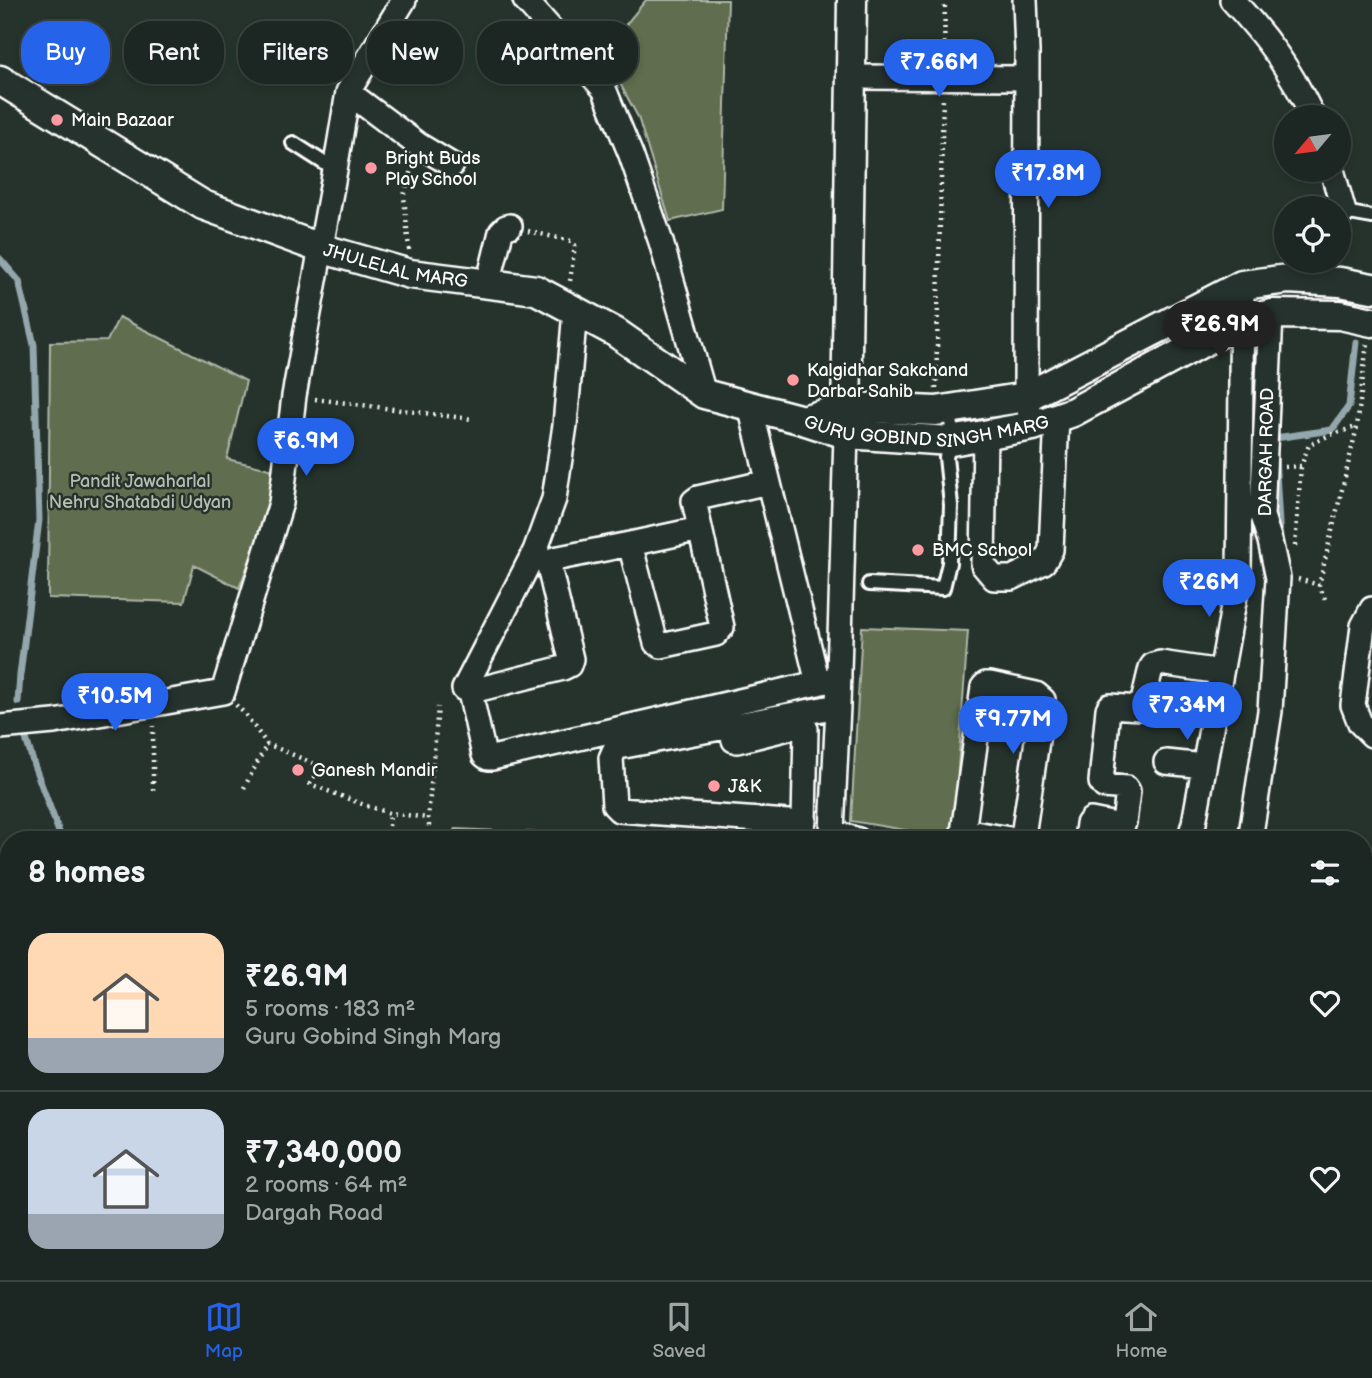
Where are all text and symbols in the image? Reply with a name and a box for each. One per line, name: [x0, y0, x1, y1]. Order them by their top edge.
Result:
chip: Buy: [21, 21, 110, 84]
chip: Rent: [124, 21, 224, 84]
chip: Filters: [238, 21, 353, 84]
chip: New: [367, 21, 463, 84]
chip: Apartment: [477, 21, 638, 84]
pin: ₹7.66M: [882, 40, 996, 99]
text: ₹7.66M: [900, 48, 978, 76]
north arrow: [1274, 105, 1351, 182]
map controls: [1274, 105, 1351, 273]
place label: Main Bazaar: [71, 110, 174, 131]
marker: Main Bazaar: [49, 112, 65, 128]
place label: Bright Buds Play School: [385, 148, 480, 190]
pin: ₹17.8M: [991, 150, 1105, 210]
text: ₹17.8M: [1011, 159, 1085, 187]
marker: Bright Buds Play School: [363, 160, 379, 176]
button: locate: [1274, 196, 1351, 273]
street label: JHULELAL MARG: [321, 240, 469, 292]
pin: ₹26.9M: [1163, 302, 1277, 361]
text: ₹26.9M: [1180, 310, 1260, 338]
place label: Kalgidhar Sakchand Darbar Sahib: [807, 360, 968, 402]
marker: Kalgidhar Sakchand Darbar Sahib: [785, 372, 801, 388]
street label: DARGAH ROAD: [1255, 387, 1278, 517]
street label: GURU GOBIND SINGH MARG: [809, 407, 1057, 429]
text: GURU GOBIND SINGH MARG: [801, 411, 1052, 452]
pin: ₹6.9M: [257, 419, 355, 478]
text: ₹6.9M: [273, 427, 339, 455]
park label: Pandit Jawaharlal Nehru Shatabdi Udyan: [49, 471, 231, 513]
place label: BMC School: [932, 540, 1032, 561]
marker: BMC School: [910, 542, 926, 558]
pin: ₹26M: [1168, 560, 1250, 619]
text: ₹26M: [1179, 568, 1239, 596]
pin: ₹10.5M: [58, 674, 172, 733]
text: ₹10.5M: [77, 682, 153, 710]
pin: ₹7.34M: [1130, 682, 1244, 742]
text: ₹7.34M: [1148, 691, 1226, 719]
pin: ₹9.77M: [956, 696, 1070, 756]
text: ₹9.77M: [975, 705, 1051, 733]
place label: Ganesh Mandir: [312, 760, 438, 781]
marker: Ganesh Mandir: [290, 762, 306, 778]
place label: J&K: [728, 776, 762, 797]
marker: J&K: [706, 778, 722, 794]
icon: filters: [1306, 854, 1344, 892]
text: 8 homes: [28, 855, 145, 891]
text: ₹26.9M: [245, 959, 348, 995]
icon: home: [84, 961, 168, 1045]
icon: heart: [1306, 984, 1344, 1022]
text: 5 rooms · 183 m²: [245, 995, 415, 1023]
text: Guru Gobind Singh Marg: [245, 1023, 501, 1051]
text: ₹7,340,000: [245, 1135, 402, 1171]
icon: home: [84, 1137, 168, 1221]
icon: heart: [1306, 1160, 1344, 1198]
text: 2 rooms · 64 m²: [245, 1171, 407, 1199]
text: Dargah Road: [245, 1199, 383, 1227]
tab: Map: [205, 1298, 243, 1363]
tab: Saved: [653, 1298, 706, 1363]
tab: Home: [1116, 1298, 1167, 1363]

